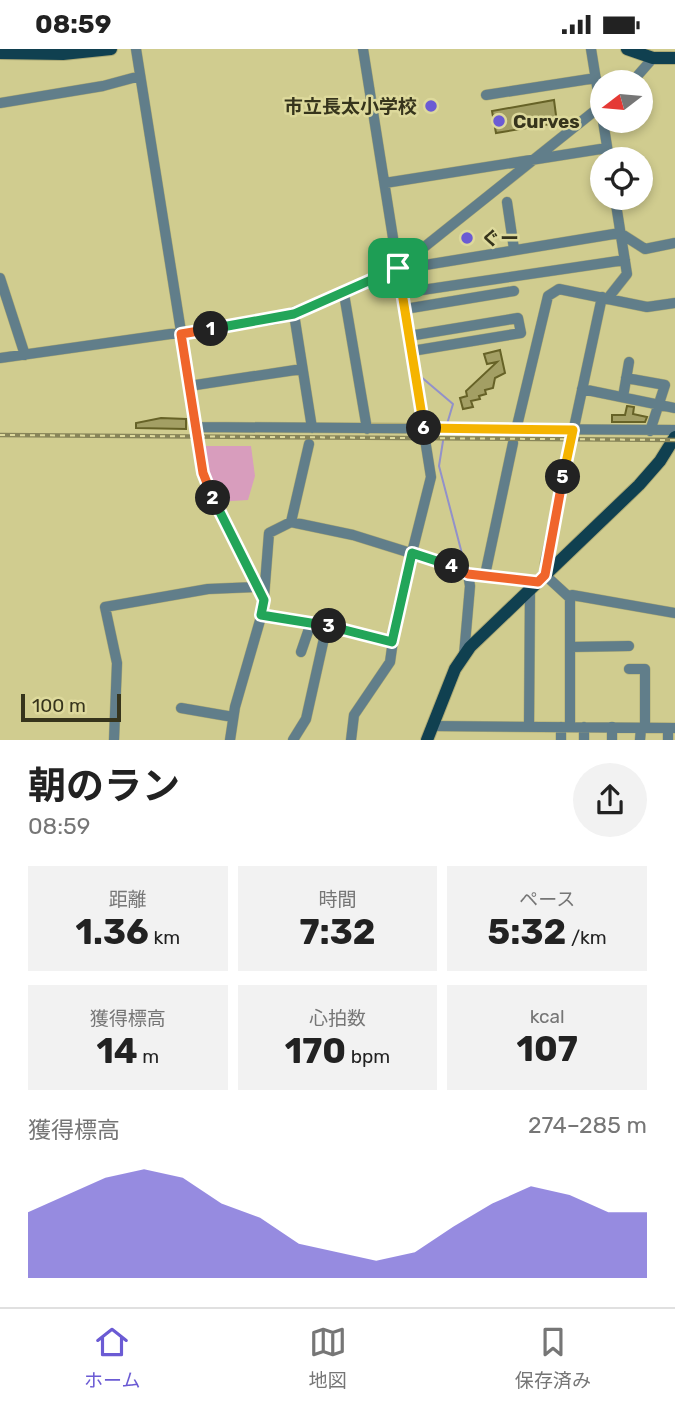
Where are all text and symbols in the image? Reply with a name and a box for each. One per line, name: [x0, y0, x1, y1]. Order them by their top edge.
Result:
text: 08:59: [35, 9, 111, 40]
north arrow: [590, 70, 653, 133]
map controls: [590, 70, 653, 210]
place label: 市立長太小学校: [284, 95, 417, 118]
marker: 市立長太小学校: [423, 98, 439, 114]
place label: Curves: [513, 110, 580, 133]
marker: Curves: [491, 113, 507, 129]
button: locate: [590, 147, 653, 210]
place label: ぐー: [481, 227, 519, 250]
marker: ぐー: [459, 230, 475, 246]
pin: [368, 238, 428, 298]
icon: arrive: [379, 249, 417, 287]
pin: 1: [194, 311, 228, 347]
text: 1: [206, 317, 215, 340]
pin: 6: [406, 411, 442, 445]
text: 6: [417, 416, 430, 439]
pin: 5: [546, 459, 580, 495]
text: 5: [556, 465, 569, 488]
pin: 2: [196, 481, 230, 515]
text: 2: [206, 486, 219, 509]
pin: 4: [434, 549, 470, 583]
text: 4: [445, 554, 458, 577]
pin: 3: [312, 609, 346, 643]
text: 3: [322, 614, 335, 637]
scale bar: [21, 691, 121, 723]
text: 100 m: [32, 694, 86, 717]
text: 朝のラン: [28, 763, 180, 809]
button: share: [573, 763, 647, 837]
text: 08:59: [28, 812, 90, 840]
text: 距離: [109, 888, 147, 911]
text: 時間: [318, 888, 357, 911]
text: ペース: [519, 888, 575, 911]
text: 1.36: [76, 911, 149, 953]
text: 7:32: [299, 911, 376, 953]
text: 5:32: [488, 911, 566, 953]
text: km: [149, 926, 180, 949]
text: /km: [566, 926, 607, 949]
text: kcal: [530, 1005, 565, 1028]
text: 獲得標高: [90, 1007, 166, 1030]
text: 心拍数: [309, 1007, 366, 1030]
text: 107: [517, 1028, 578, 1070]
text: 14: [96, 1030, 138, 1072]
text: 170: [285, 1030, 346, 1072]
text: m: [138, 1045, 159, 1068]
text: bpm: [346, 1045, 390, 1068]
text: 274–285 m: [528, 1111, 647, 1139]
text: 獲得標高: [28, 1116, 120, 1144]
tab: ホーム: [84, 1323, 141, 1392]
tab: 地図: [309, 1323, 347, 1392]
tab: 保存済み: [515, 1323, 591, 1392]

